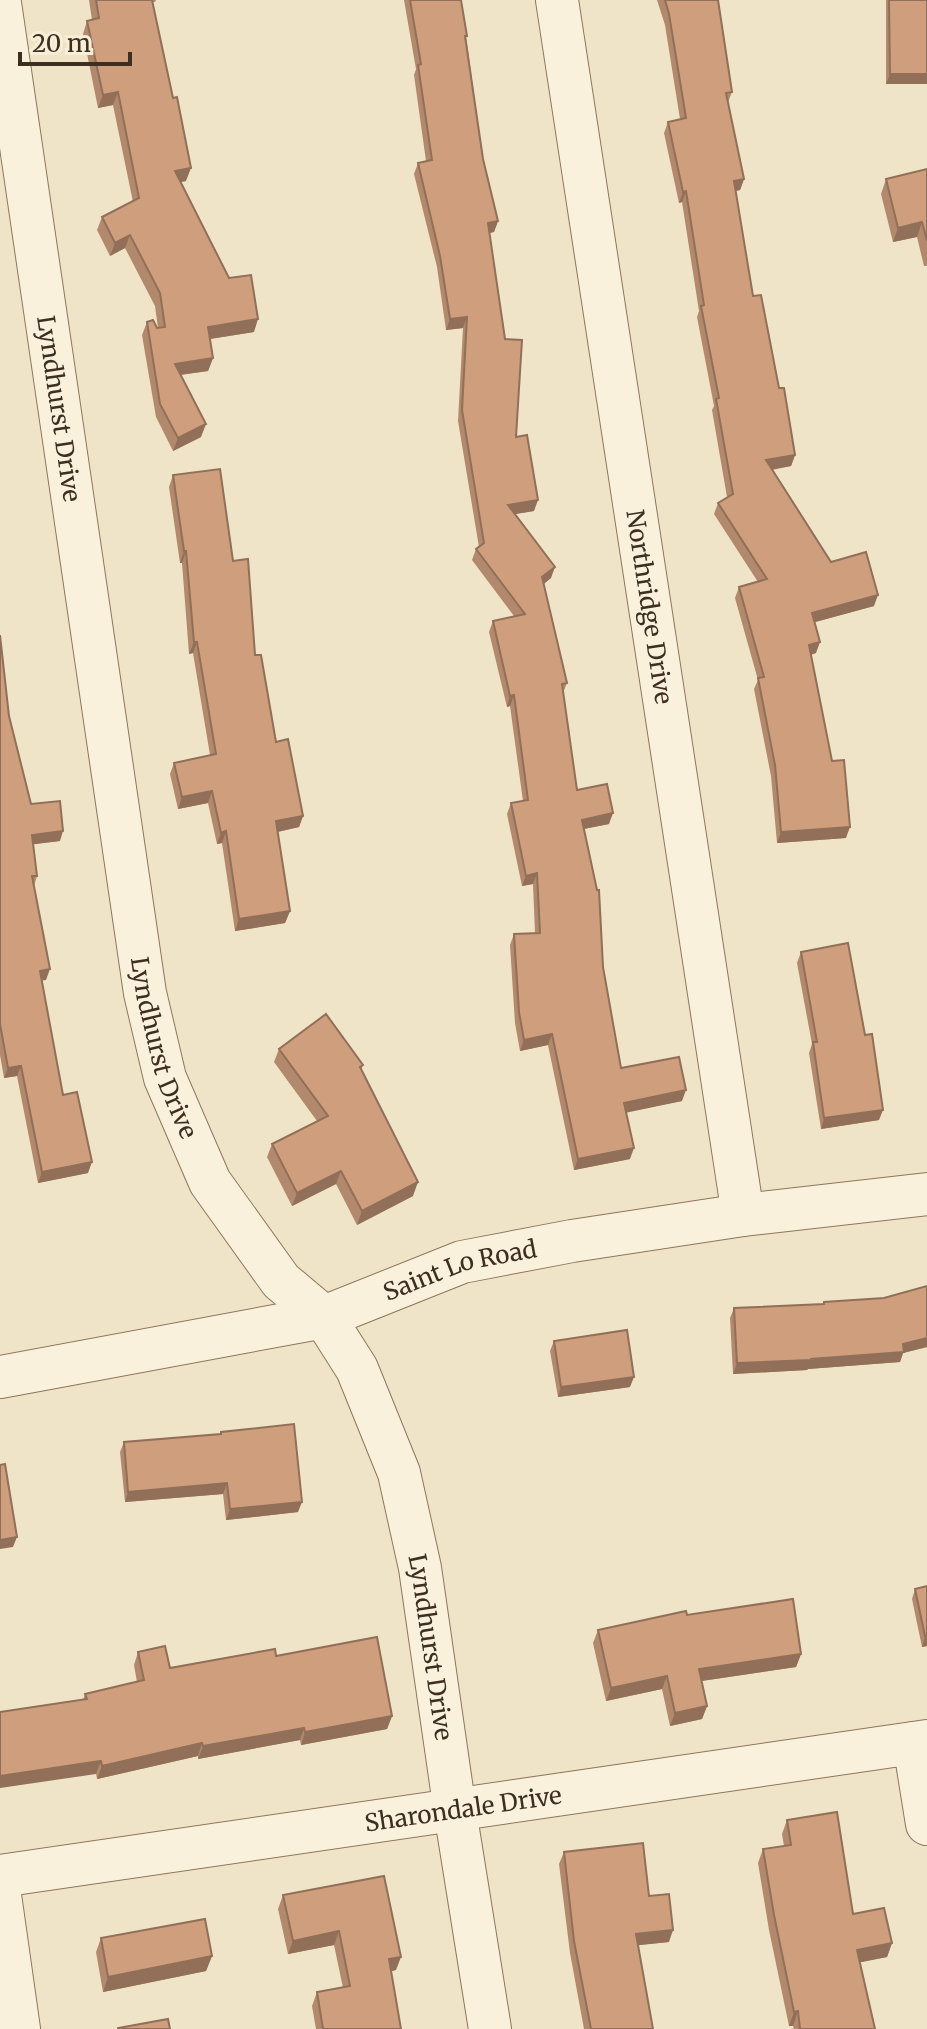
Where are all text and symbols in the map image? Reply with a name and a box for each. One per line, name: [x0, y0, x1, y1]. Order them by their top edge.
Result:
scale bar: [20, 16, 130, 66]
text: 20 m: [32, 28, 91, 59]
street label: Lyndhurst Drive: [30, 313, 88, 504]
street label: Northridge Drive: [620, 508, 680, 706]
street label: Lyndhurst Drive: [124, 955, 205, 1143]
street label: Saint Lo Road: [379, 1233, 539, 1307]
street label: Lyndhurst Drive: [402, 1551, 460, 1742]
street label: Sharondale Drive: [363, 1779, 564, 1838]

